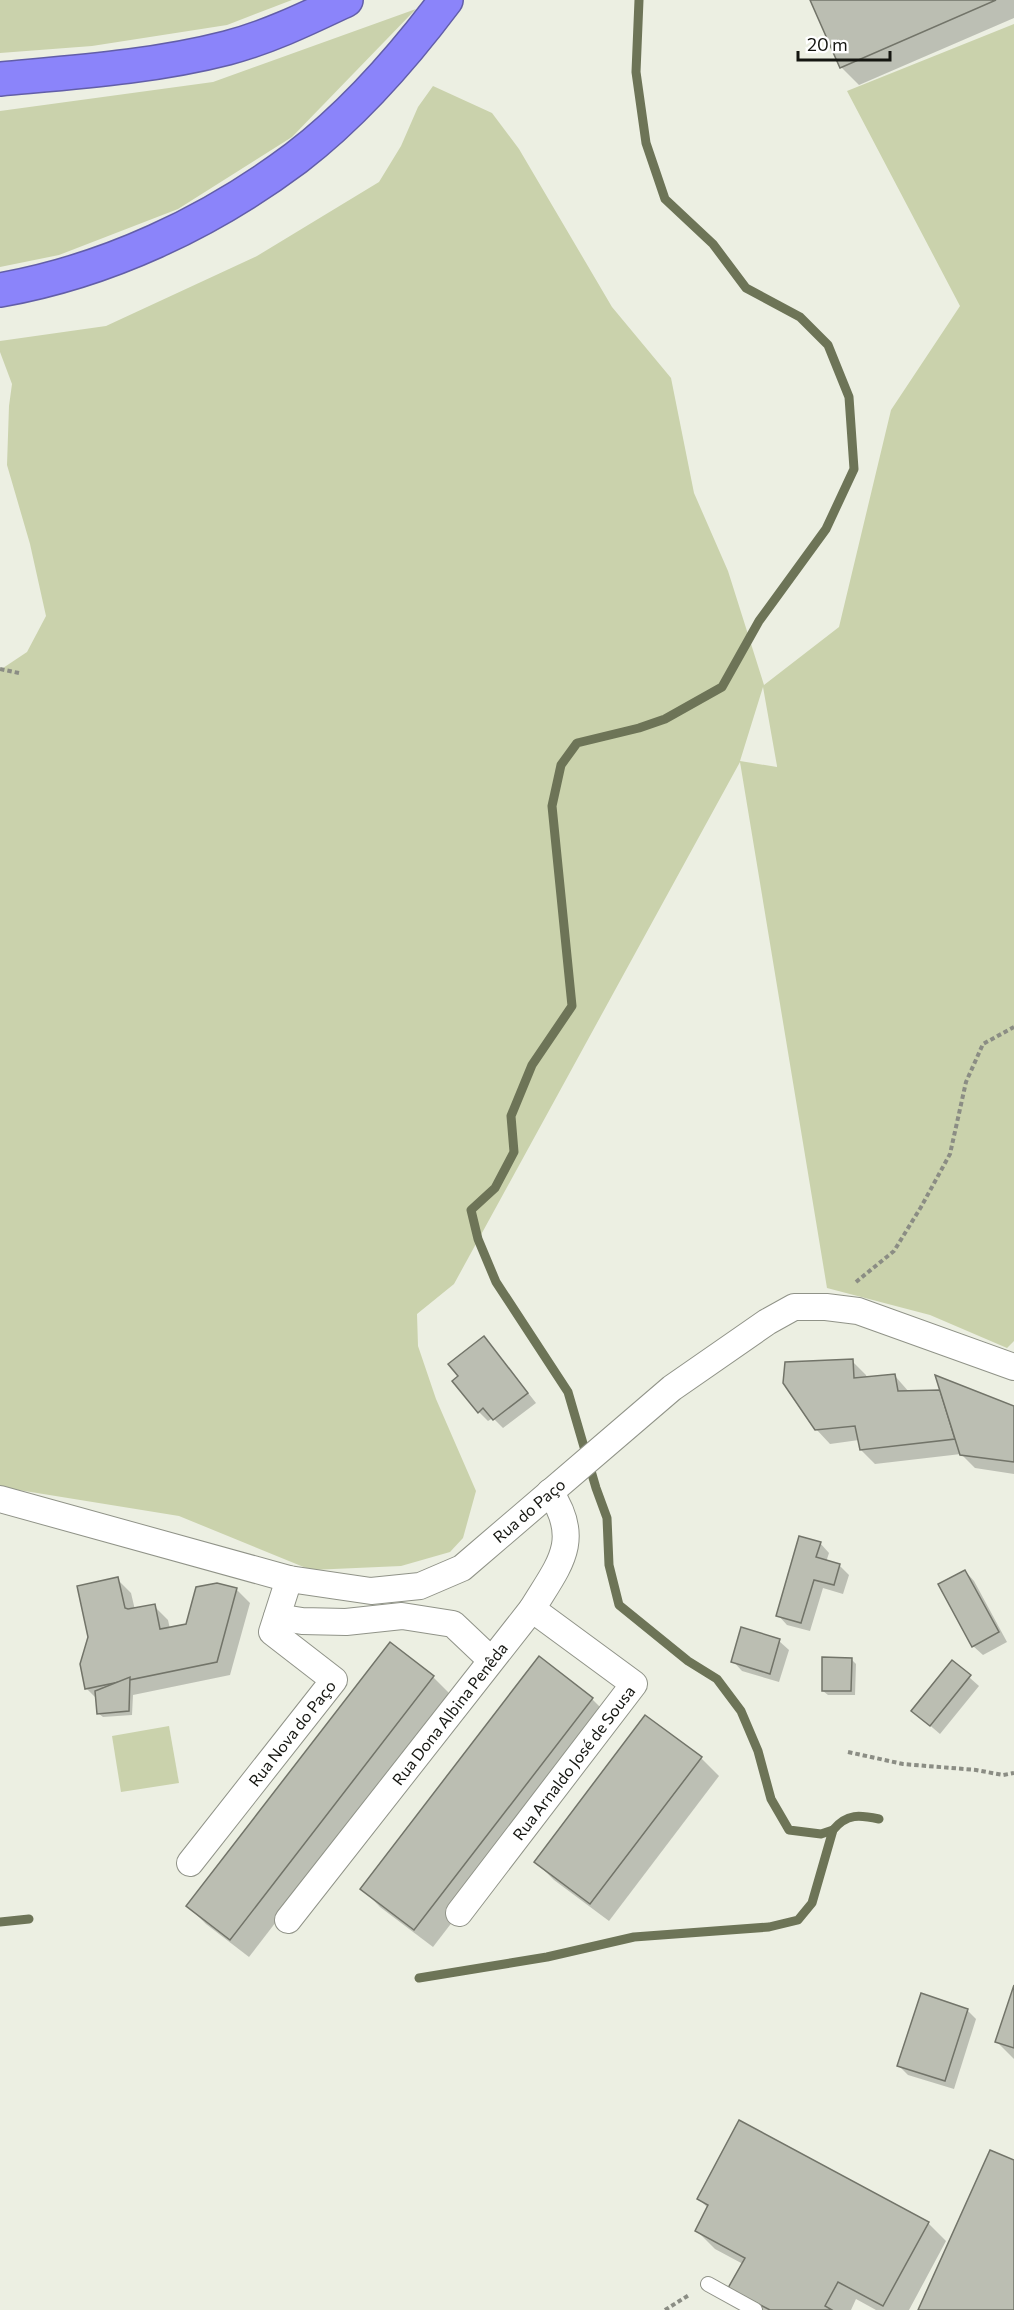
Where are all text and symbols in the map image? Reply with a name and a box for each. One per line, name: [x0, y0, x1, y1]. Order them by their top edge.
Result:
scale bar: [798, 24, 890, 62]
text: 20 m: [807, 33, 848, 55]
street label: Rua do Paço: [489, 1474, 569, 1546]
street label: Rua Dona Albina Penêda: [388, 1639, 511, 1789]
street label: Rua Nova do Paço: [244, 1676, 339, 1790]
street label: Rua Arnaldo José de Sousa: [508, 1682, 638, 1843]

